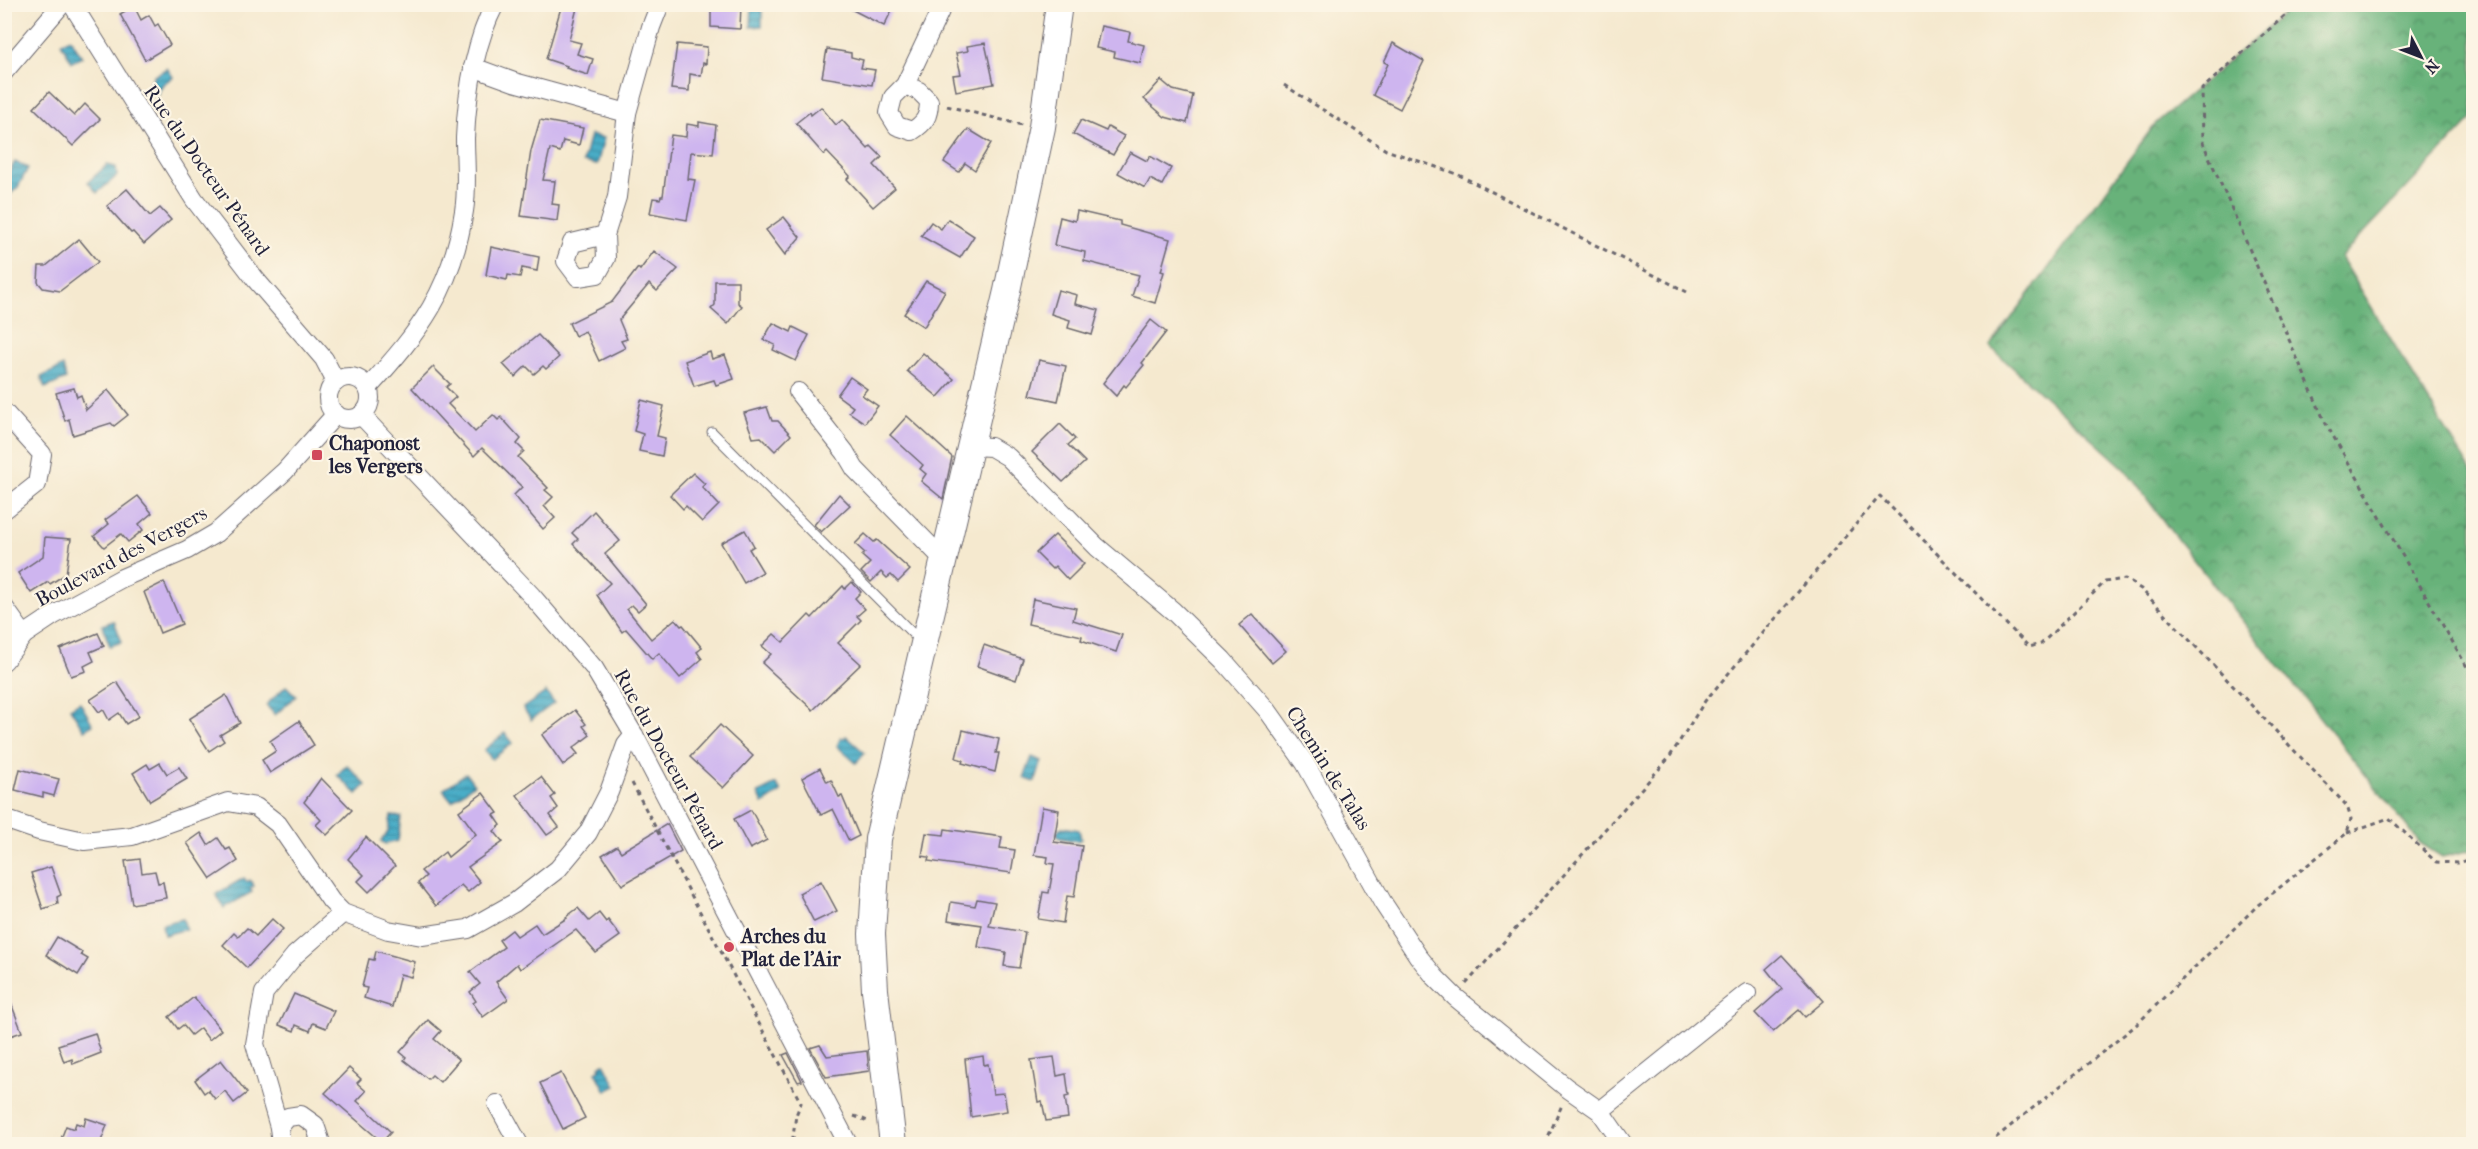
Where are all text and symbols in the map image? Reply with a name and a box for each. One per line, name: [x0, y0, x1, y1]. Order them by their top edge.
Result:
north arrow: [2391, 27, 2451, 87]
text: N: [2420, 56, 2443, 78]
street label: Rue du Docteur Pénard: [139, 81, 275, 261]
place label: Chaponost les Vergers: [328, 432, 423, 478]
marker: Chaponost les Vergers: [310, 448, 324, 462]
street label: Boulevard des Vergers: [32, 501, 211, 611]
street label: Rue du Docteur Pénard: [609, 665, 728, 855]
street label: Chemin de Talas: [1281, 702, 1376, 834]
place label: Arches du Plat de l'Air: [739, 925, 841, 971]
marker: Arches du Plat de l'Air: [722, 940, 736, 954]

